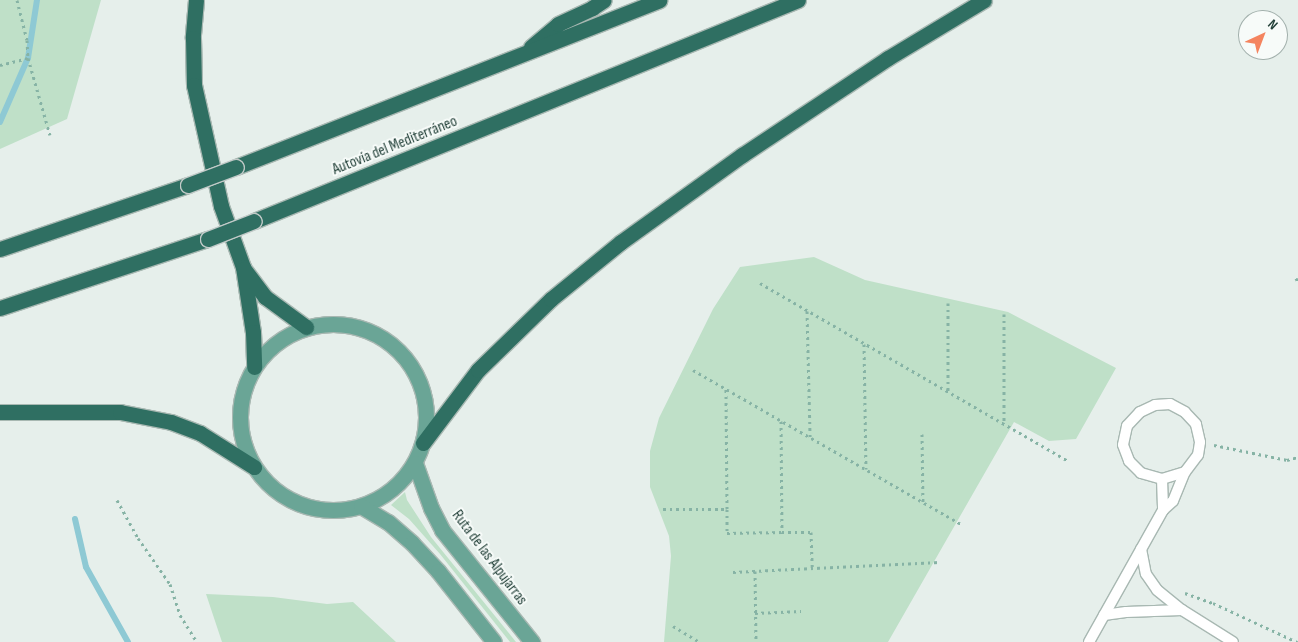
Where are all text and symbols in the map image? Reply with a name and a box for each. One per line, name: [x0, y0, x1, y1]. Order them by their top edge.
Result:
north arrow: [1238, 10, 1288, 60]
text: N: [1264, 16, 1281, 33]
street label: Autovía del Mediterráneo: [330, 112, 460, 180]
street label: Ruta de las Alpujarras: [447, 507, 531, 609]

